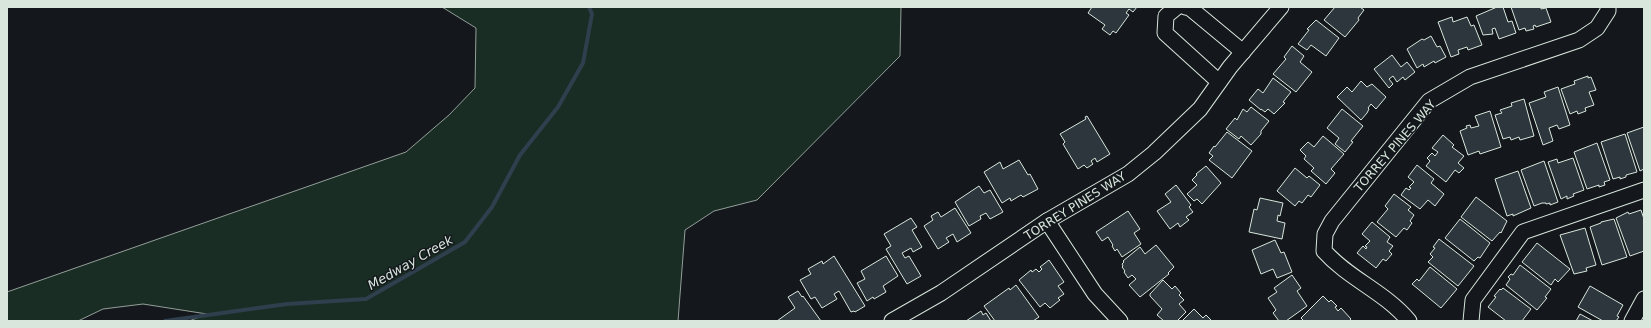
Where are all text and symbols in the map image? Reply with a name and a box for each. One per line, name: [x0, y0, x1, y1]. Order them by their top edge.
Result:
street label: TORREY PINES WAY: [1351, 97, 1439, 195]
street label: TORREY PINES WAY: [1021, 169, 1129, 243]
water label: Medway Creek: [365, 232, 456, 293]

